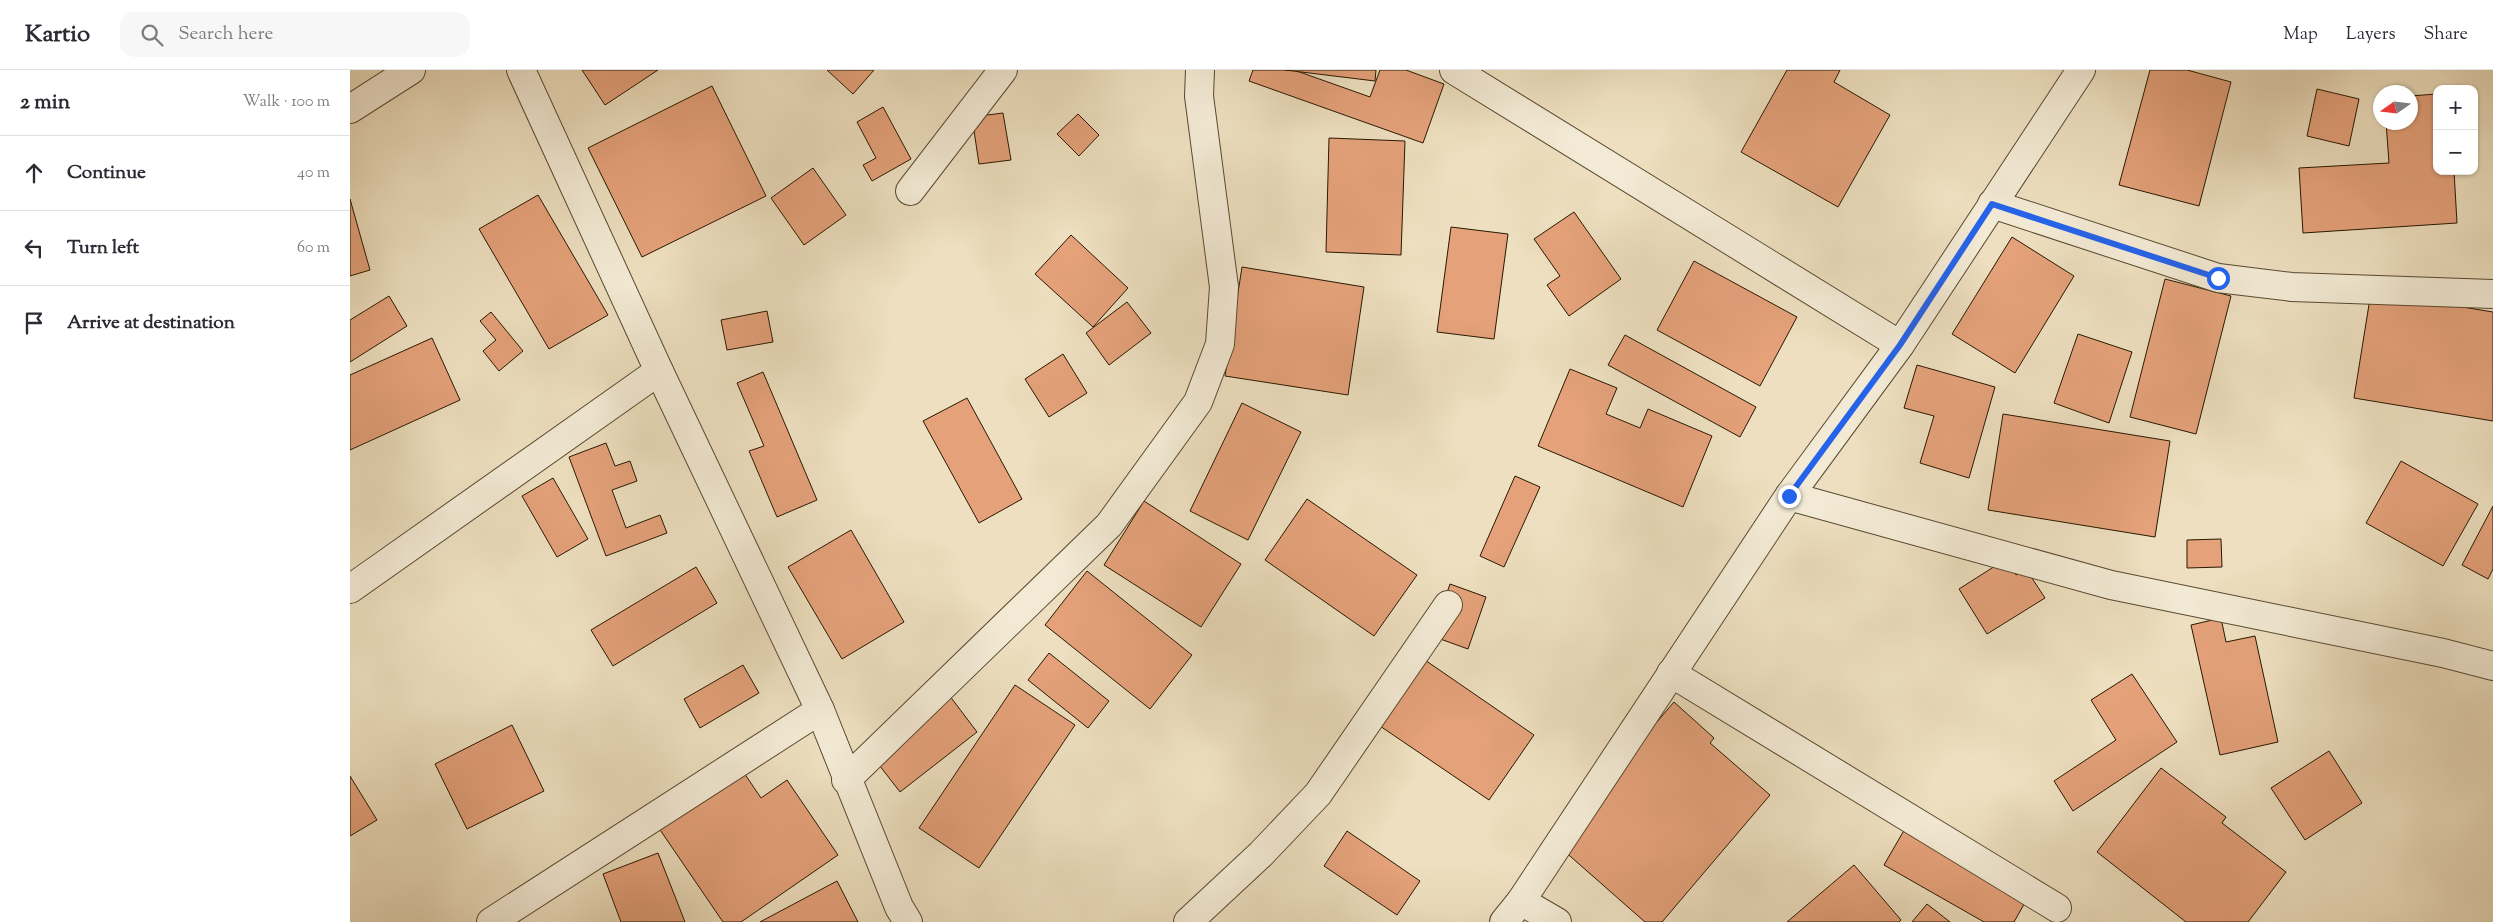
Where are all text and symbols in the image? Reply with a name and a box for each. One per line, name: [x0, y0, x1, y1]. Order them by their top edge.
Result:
search box: [120, 12, 470, 57]
text: Kartio: [25, 18, 90, 52]
icon: search: [138, 21, 166, 49]
text: Search here: [178, 21, 273, 48]
text: Map: [2283, 22, 2318, 48]
text: Layers: [2346, 22, 2396, 48]
text: Share: [2424, 22, 2468, 48]
north arrow: [2373, 85, 2418, 130]
map controls: [2433, 85, 2478, 175]
button: +: [2433, 85, 2478, 130]
text: 2 min: [20, 88, 70, 118]
text: Walk · 100 m: [243, 91, 330, 114]
button: −: [2433, 130, 2478, 175]
icon: ahead: [20, 159, 48, 187]
text: Continue: [67, 160, 146, 187]
text: 40 m: [297, 162, 330, 185]
icon: left: [20, 234, 48, 262]
text: Turn left: [67, 235, 139, 262]
text: 60 m: [297, 237, 330, 260]
route start: [2207, 267, 2230, 290]
icon: arrive: [20, 309, 48, 337]
text: Arrive at destination: [67, 310, 235, 337]
route end: [1778, 485, 1801, 508]

